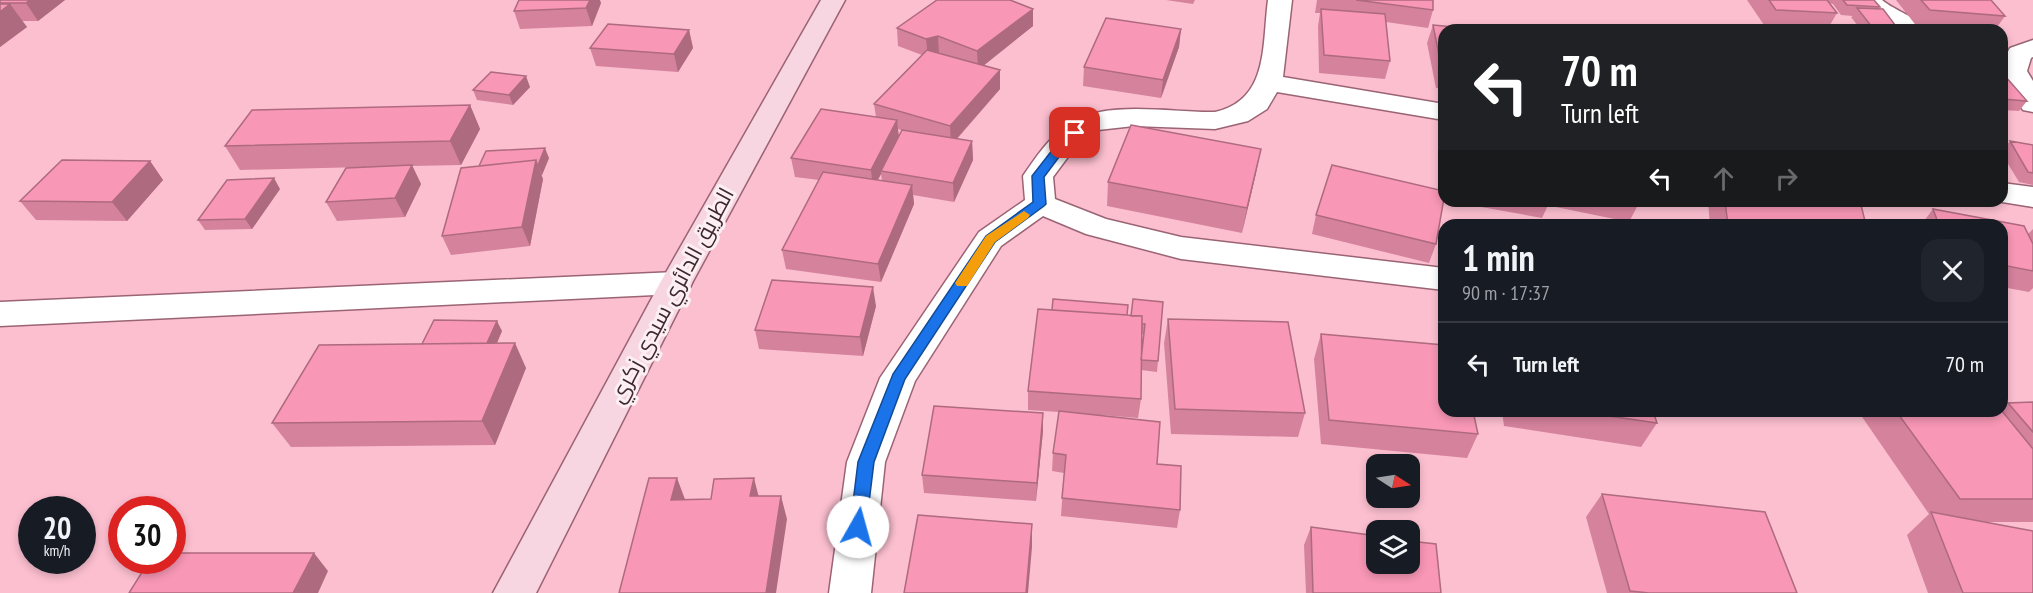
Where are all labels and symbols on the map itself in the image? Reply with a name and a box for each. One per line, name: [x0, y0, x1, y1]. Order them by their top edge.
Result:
pin: [1049, 107, 1100, 158]
street label: الطريق الدائري سيدي زكري: [602, 182, 742, 409]
north arrow: [1366, 454, 1420, 508]
position arrow: [826, 495, 890, 559]
speed limit sign: 30: [108, 496, 186, 574]

